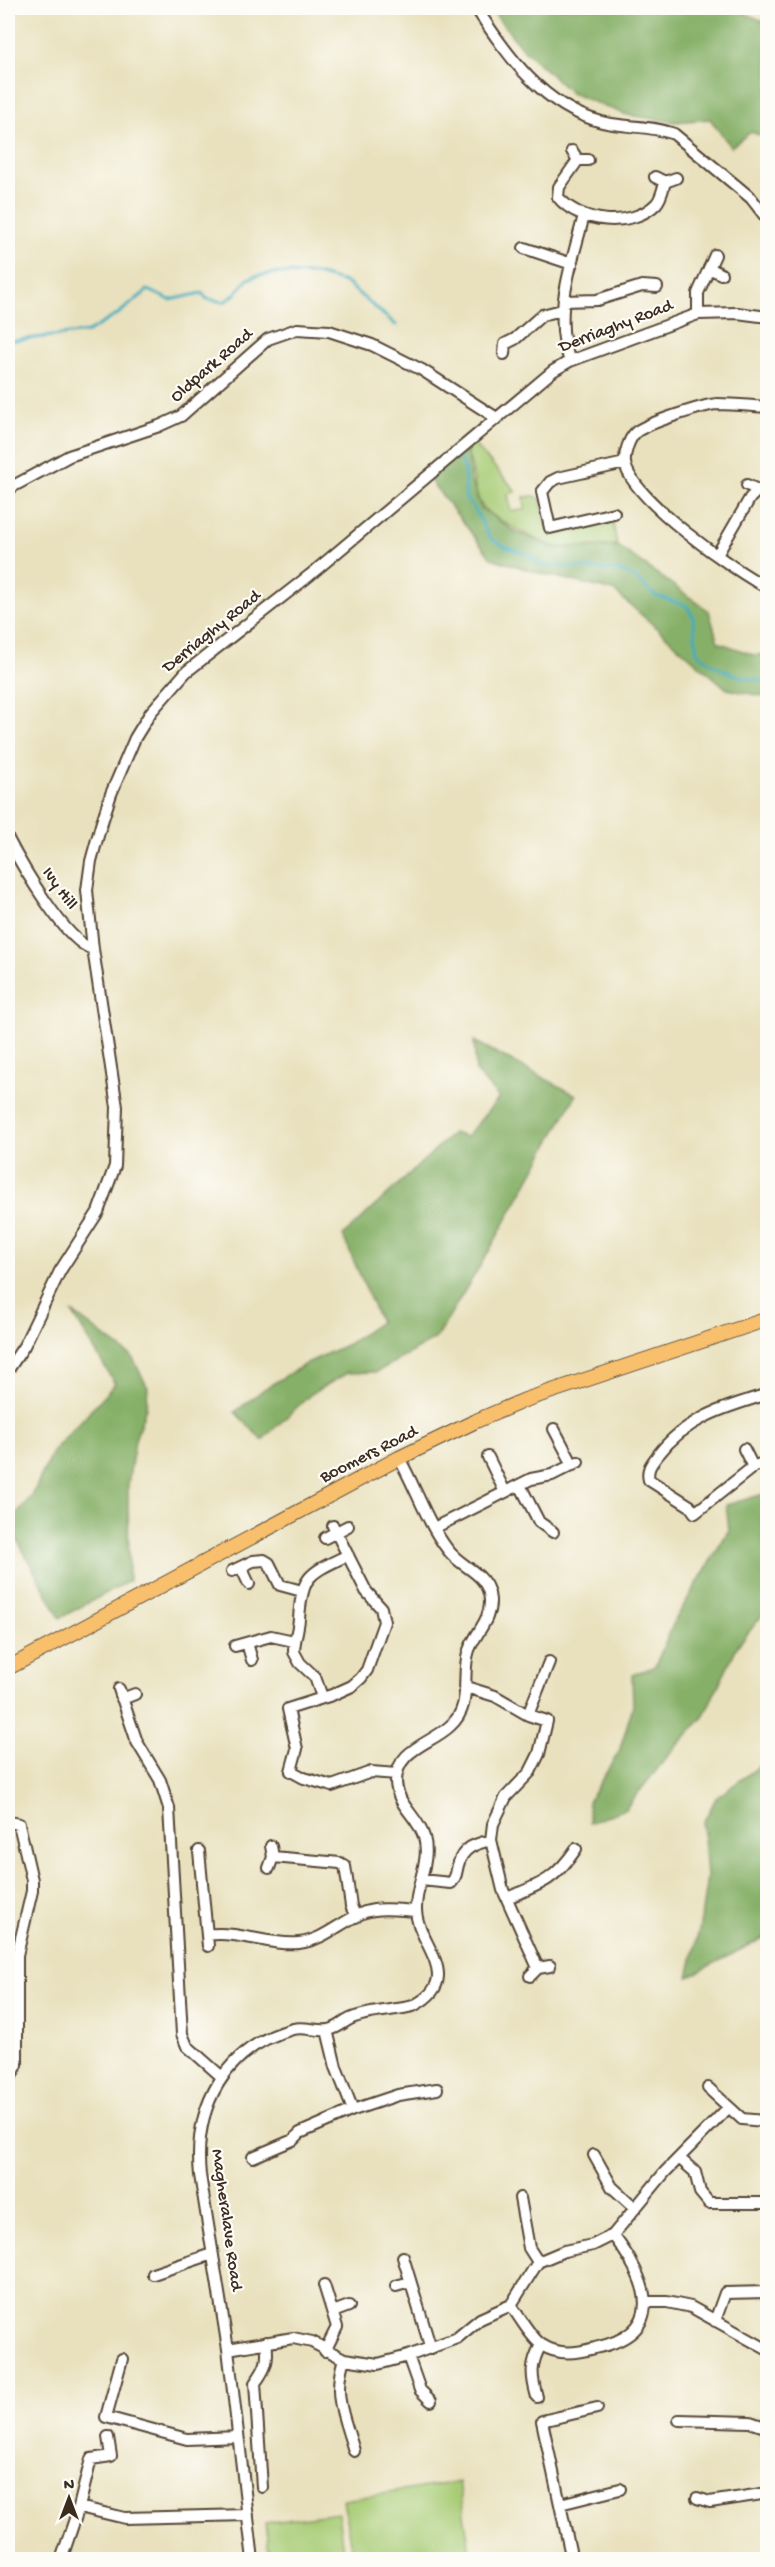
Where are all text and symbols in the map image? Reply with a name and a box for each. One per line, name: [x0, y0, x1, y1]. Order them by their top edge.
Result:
street label: Derriaghy Road: [555, 295, 677, 359]
street label: Oldpark Road: [167, 324, 259, 407]
street label: Derriaghy Road: [158, 585, 266, 679]
street label: Ivy Hill: [37, 864, 81, 914]
street label: Boomers Road: [316, 1421, 423, 1489]
street label: Magheralave Road: [206, 2148, 247, 2294]
north arrow: [39, 2468, 99, 2528]
text: N: [64, 2477, 75, 2496]

